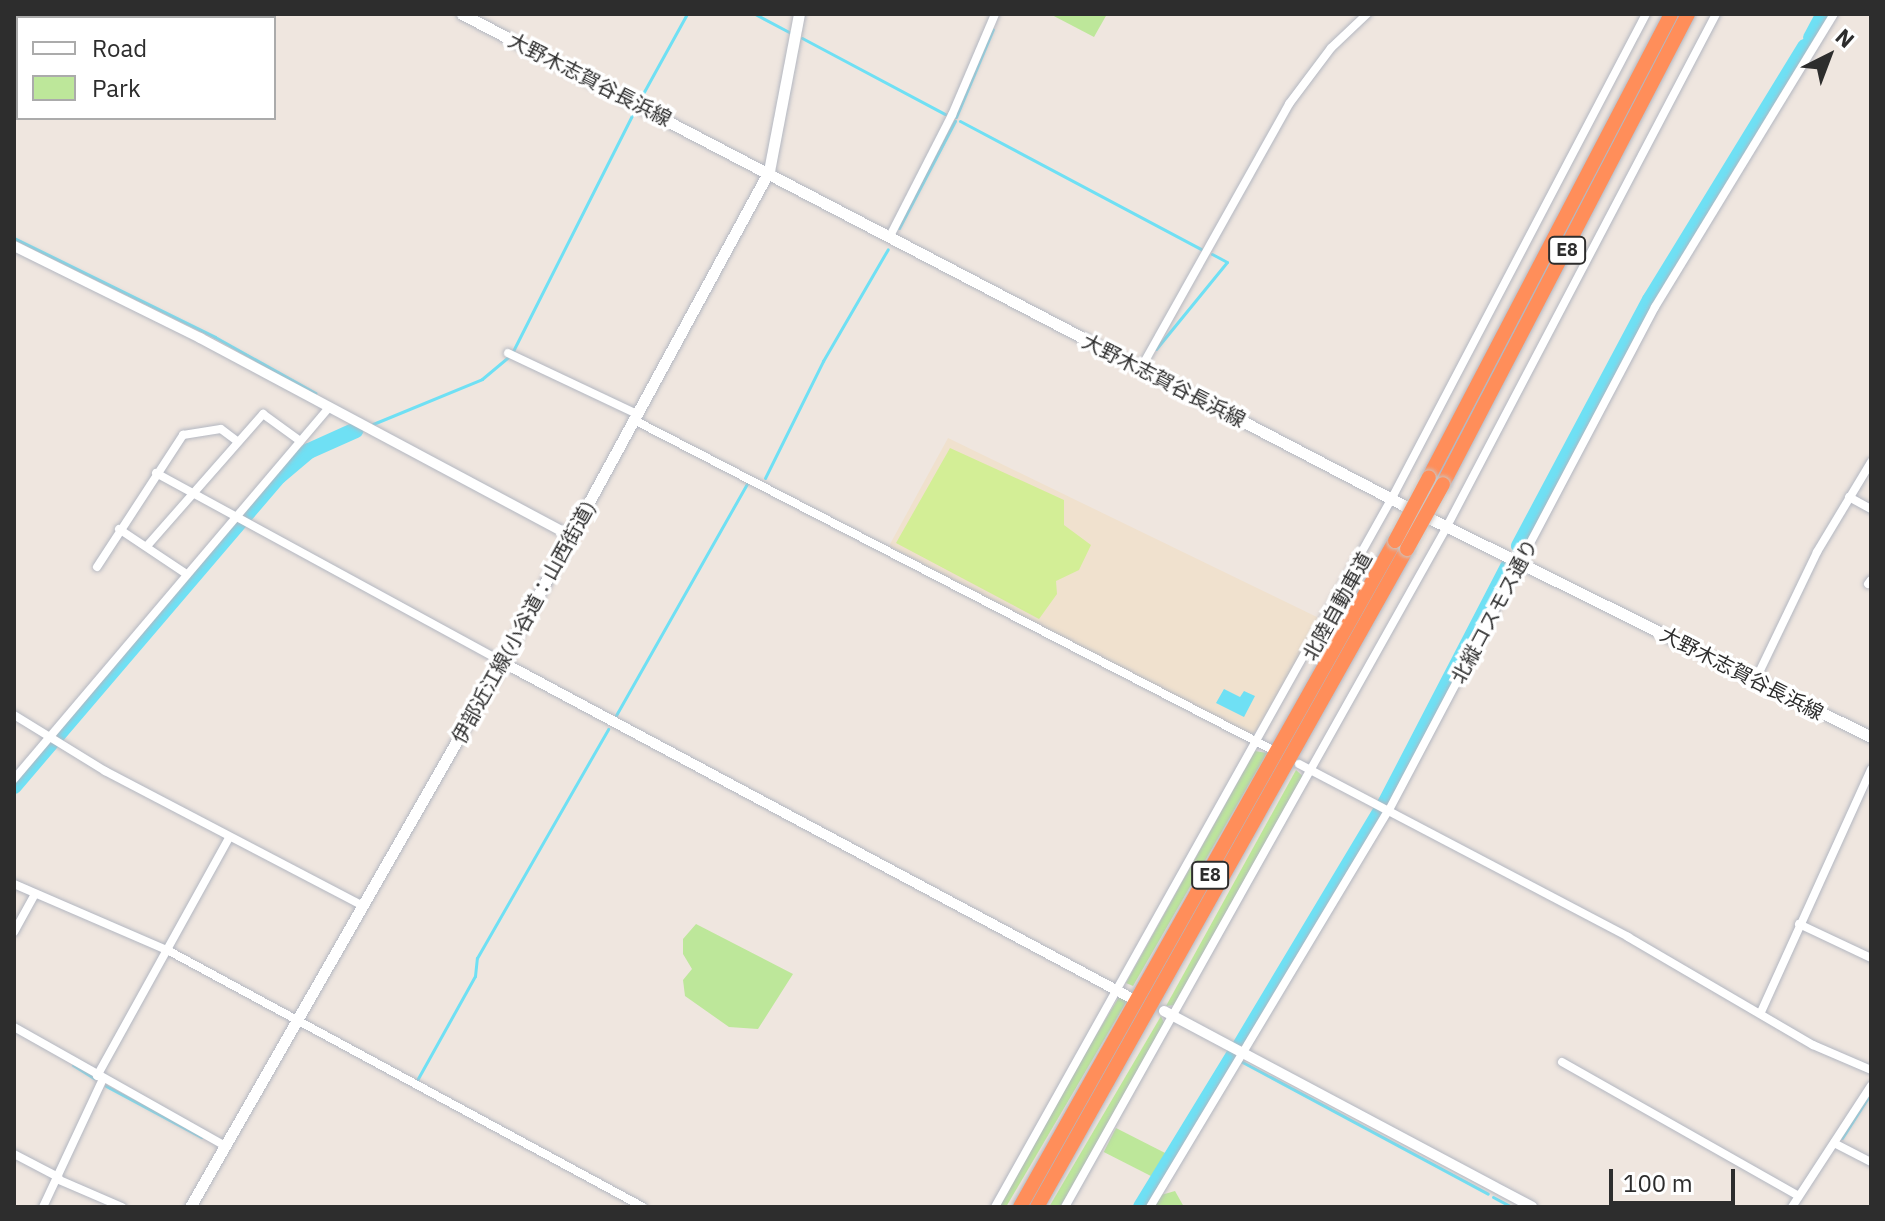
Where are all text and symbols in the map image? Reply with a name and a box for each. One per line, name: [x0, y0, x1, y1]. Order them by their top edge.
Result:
legend: [16, 16, 276, 120]
north arrow: [1789, 16, 1869, 96]
text: N: [1830, 22, 1861, 54]
street label: 大野木志賀谷長浜線: [504, 27, 676, 131]
text: Road: [92, 32, 147, 64]
text: Park: [92, 72, 141, 104]
road number: E8: [1547, 236, 1587, 264]
street label: 大野木志賀谷長浜線: [1078, 328, 1250, 432]
street label: 伊部近江線(小谷道：山西街道): [446, 497, 600, 747]
street label: 北縦コスモス通り: [1446, 535, 1542, 687]
street label: 北陸自動車道: [1297, 548, 1377, 664]
street label: 大野木志賀谷長浜線: [1656, 621, 1828, 725]
road number: E8: [1190, 861, 1230, 889]
scale bar: [1613, 1153, 1739, 1203]
text: 100 m: [1623, 1167, 1693, 1199]

